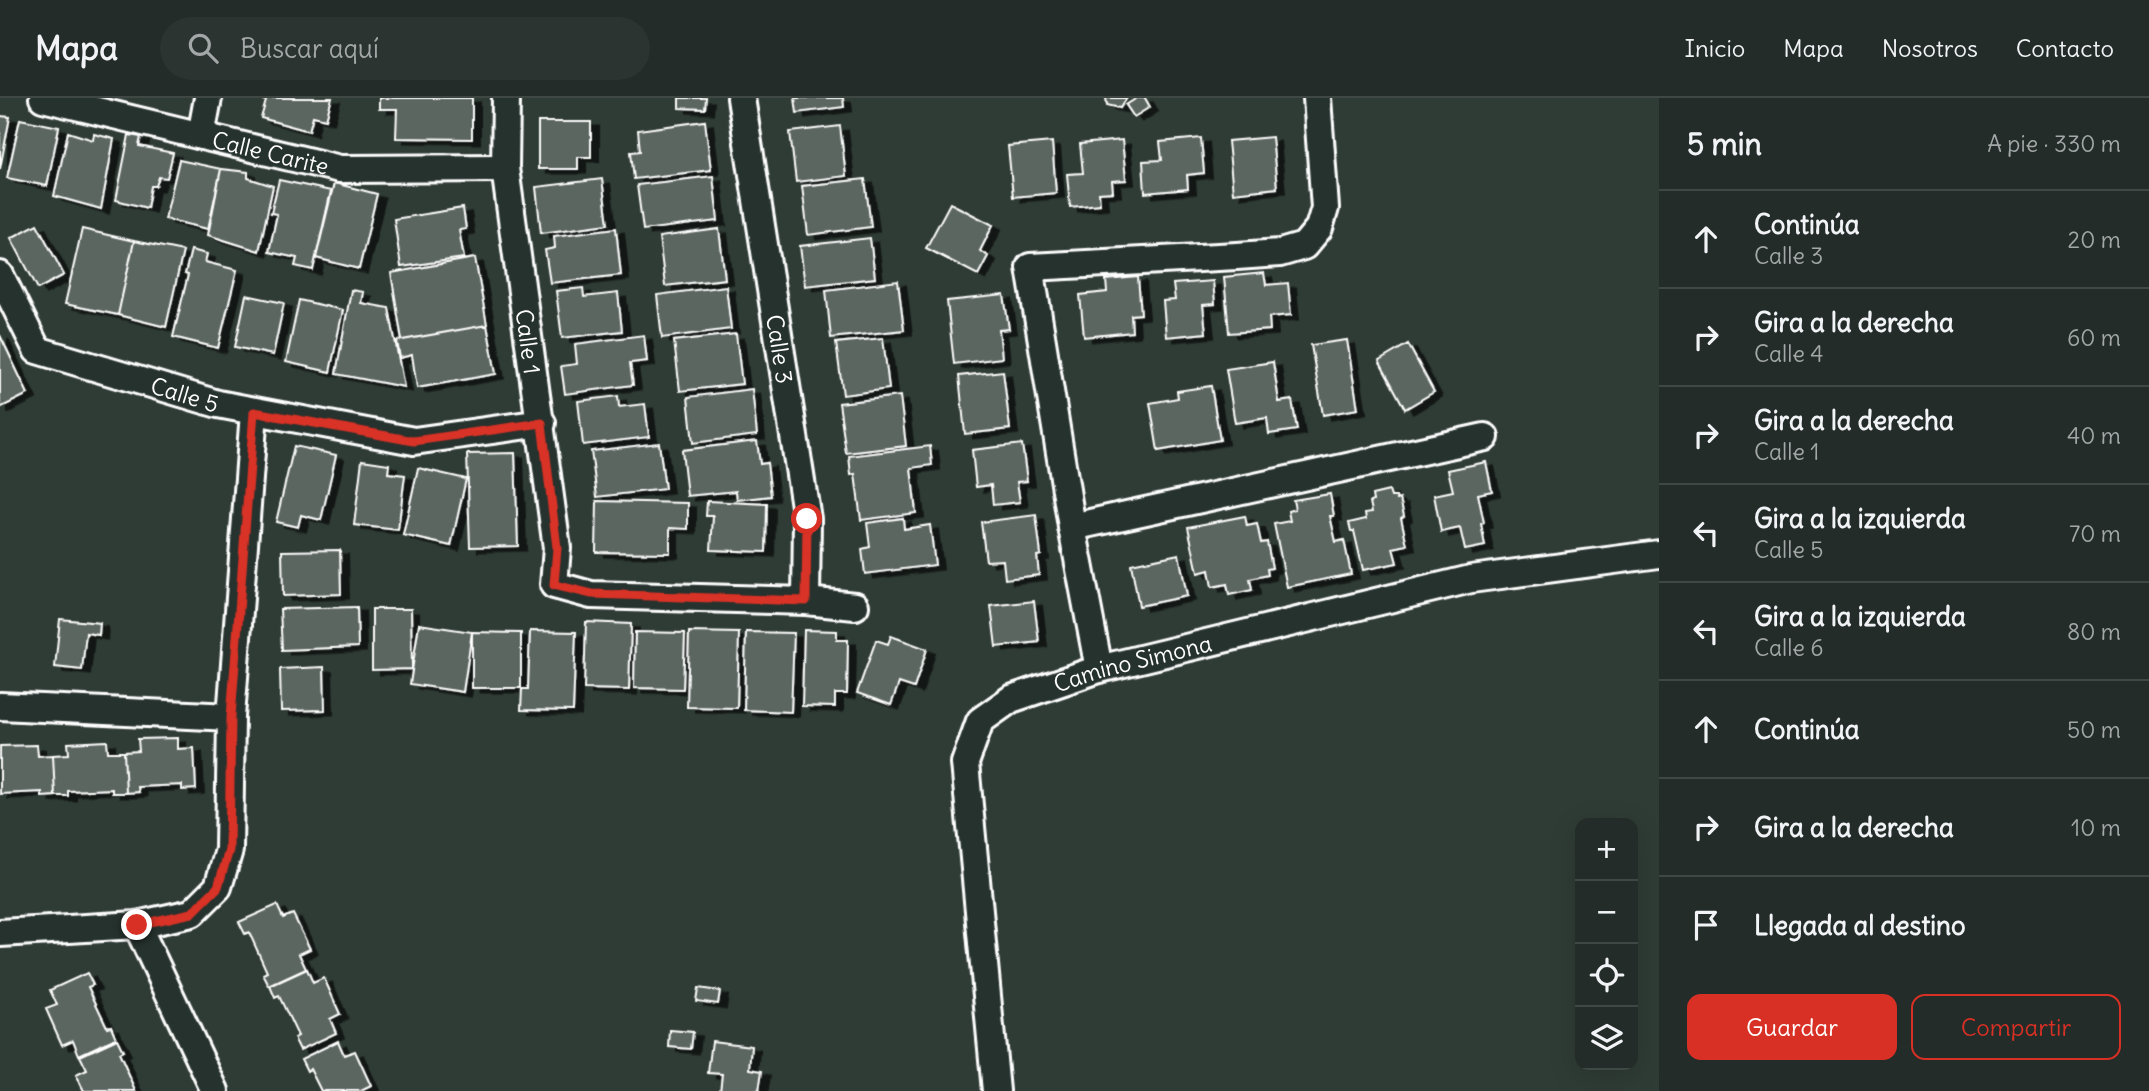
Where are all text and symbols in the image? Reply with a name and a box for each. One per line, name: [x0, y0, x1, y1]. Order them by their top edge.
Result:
search box: [160, 17, 650, 80]
text: Mapa: [35, 27, 118, 69]
icon: search: [184, 29, 222, 67]
text: Buscar aquí: [240, 32, 379, 65]
text: Inicio: [1685, 33, 1745, 63]
text: Mapa: [1783, 33, 1844, 63]
text: Nosotros: [1882, 33, 1978, 63]
text: Contacto: [2016, 33, 2114, 63]
street label: Calle Carite: [209, 124, 332, 180]
text: 5 min: [1687, 125, 1762, 163]
text: A pie · 330 m: [1987, 129, 2121, 158]
text: Continúa: [1754, 208, 1860, 241]
icon: ahead: [1687, 220, 1725, 258]
text: 20 m: [2068, 225, 2121, 254]
text: Calle 3: [1754, 241, 1823, 270]
text: Gira a la derecha: [1754, 306, 1954, 339]
street label: Calle 1: [510, 307, 548, 376]
street label: Calle 3: [761, 312, 800, 385]
icon: right: [1687, 318, 1725, 356]
text: 60 m: [2067, 323, 2121, 352]
text: Calle 4: [1754, 339, 1824, 368]
street label: Calle 5: [147, 370, 222, 418]
text: Gira a la derecha: [1754, 404, 1954, 437]
icon: right: [1687, 416, 1725, 454]
text: 40 m: [2067, 421, 2121, 450]
text: Calle 1: [1754, 437, 1819, 466]
text: Gira a la izquierda: [1754, 502, 1966, 535]
route start: [791, 503, 822, 534]
icon: left: [1687, 514, 1725, 552]
text: 70 m: [2069, 519, 2121, 548]
text: Calle 5: [1754, 535, 1823, 564]
text: Gira a la izquierda: [1754, 600, 1966, 633]
icon: left: [1687, 612, 1725, 650]
text: 80 m: [2067, 617, 2121, 646]
street label: Camino Simona: [1049, 628, 1214, 698]
text: Calle 6: [1754, 633, 1824, 662]
icon: ahead: [1687, 710, 1725, 748]
text: Continúa: [1754, 713, 1860, 746]
text: 50 m: [2067, 715, 2121, 744]
icon: right: [1687, 808, 1725, 846]
text: Gira a la derecha: [1754, 811, 1954, 844]
text: 10 m: [2071, 813, 2121, 842]
map controls: [1575, 818, 1638, 1070]
button: +: [1575, 818, 1638, 881]
button: −: [1575, 881, 1638, 944]
icon: arrive: [1687, 906, 1725, 944]
route end: [121, 909, 152, 940]
text: Llegada al destino: [1754, 909, 1966, 942]
button: locate: [1575, 944, 1638, 1007]
button: Guardar: [1687, 994, 1897, 1060]
button: Compartir: [1911, 994, 2121, 1060]
button: layers: [1575, 1007, 1638, 1070]

